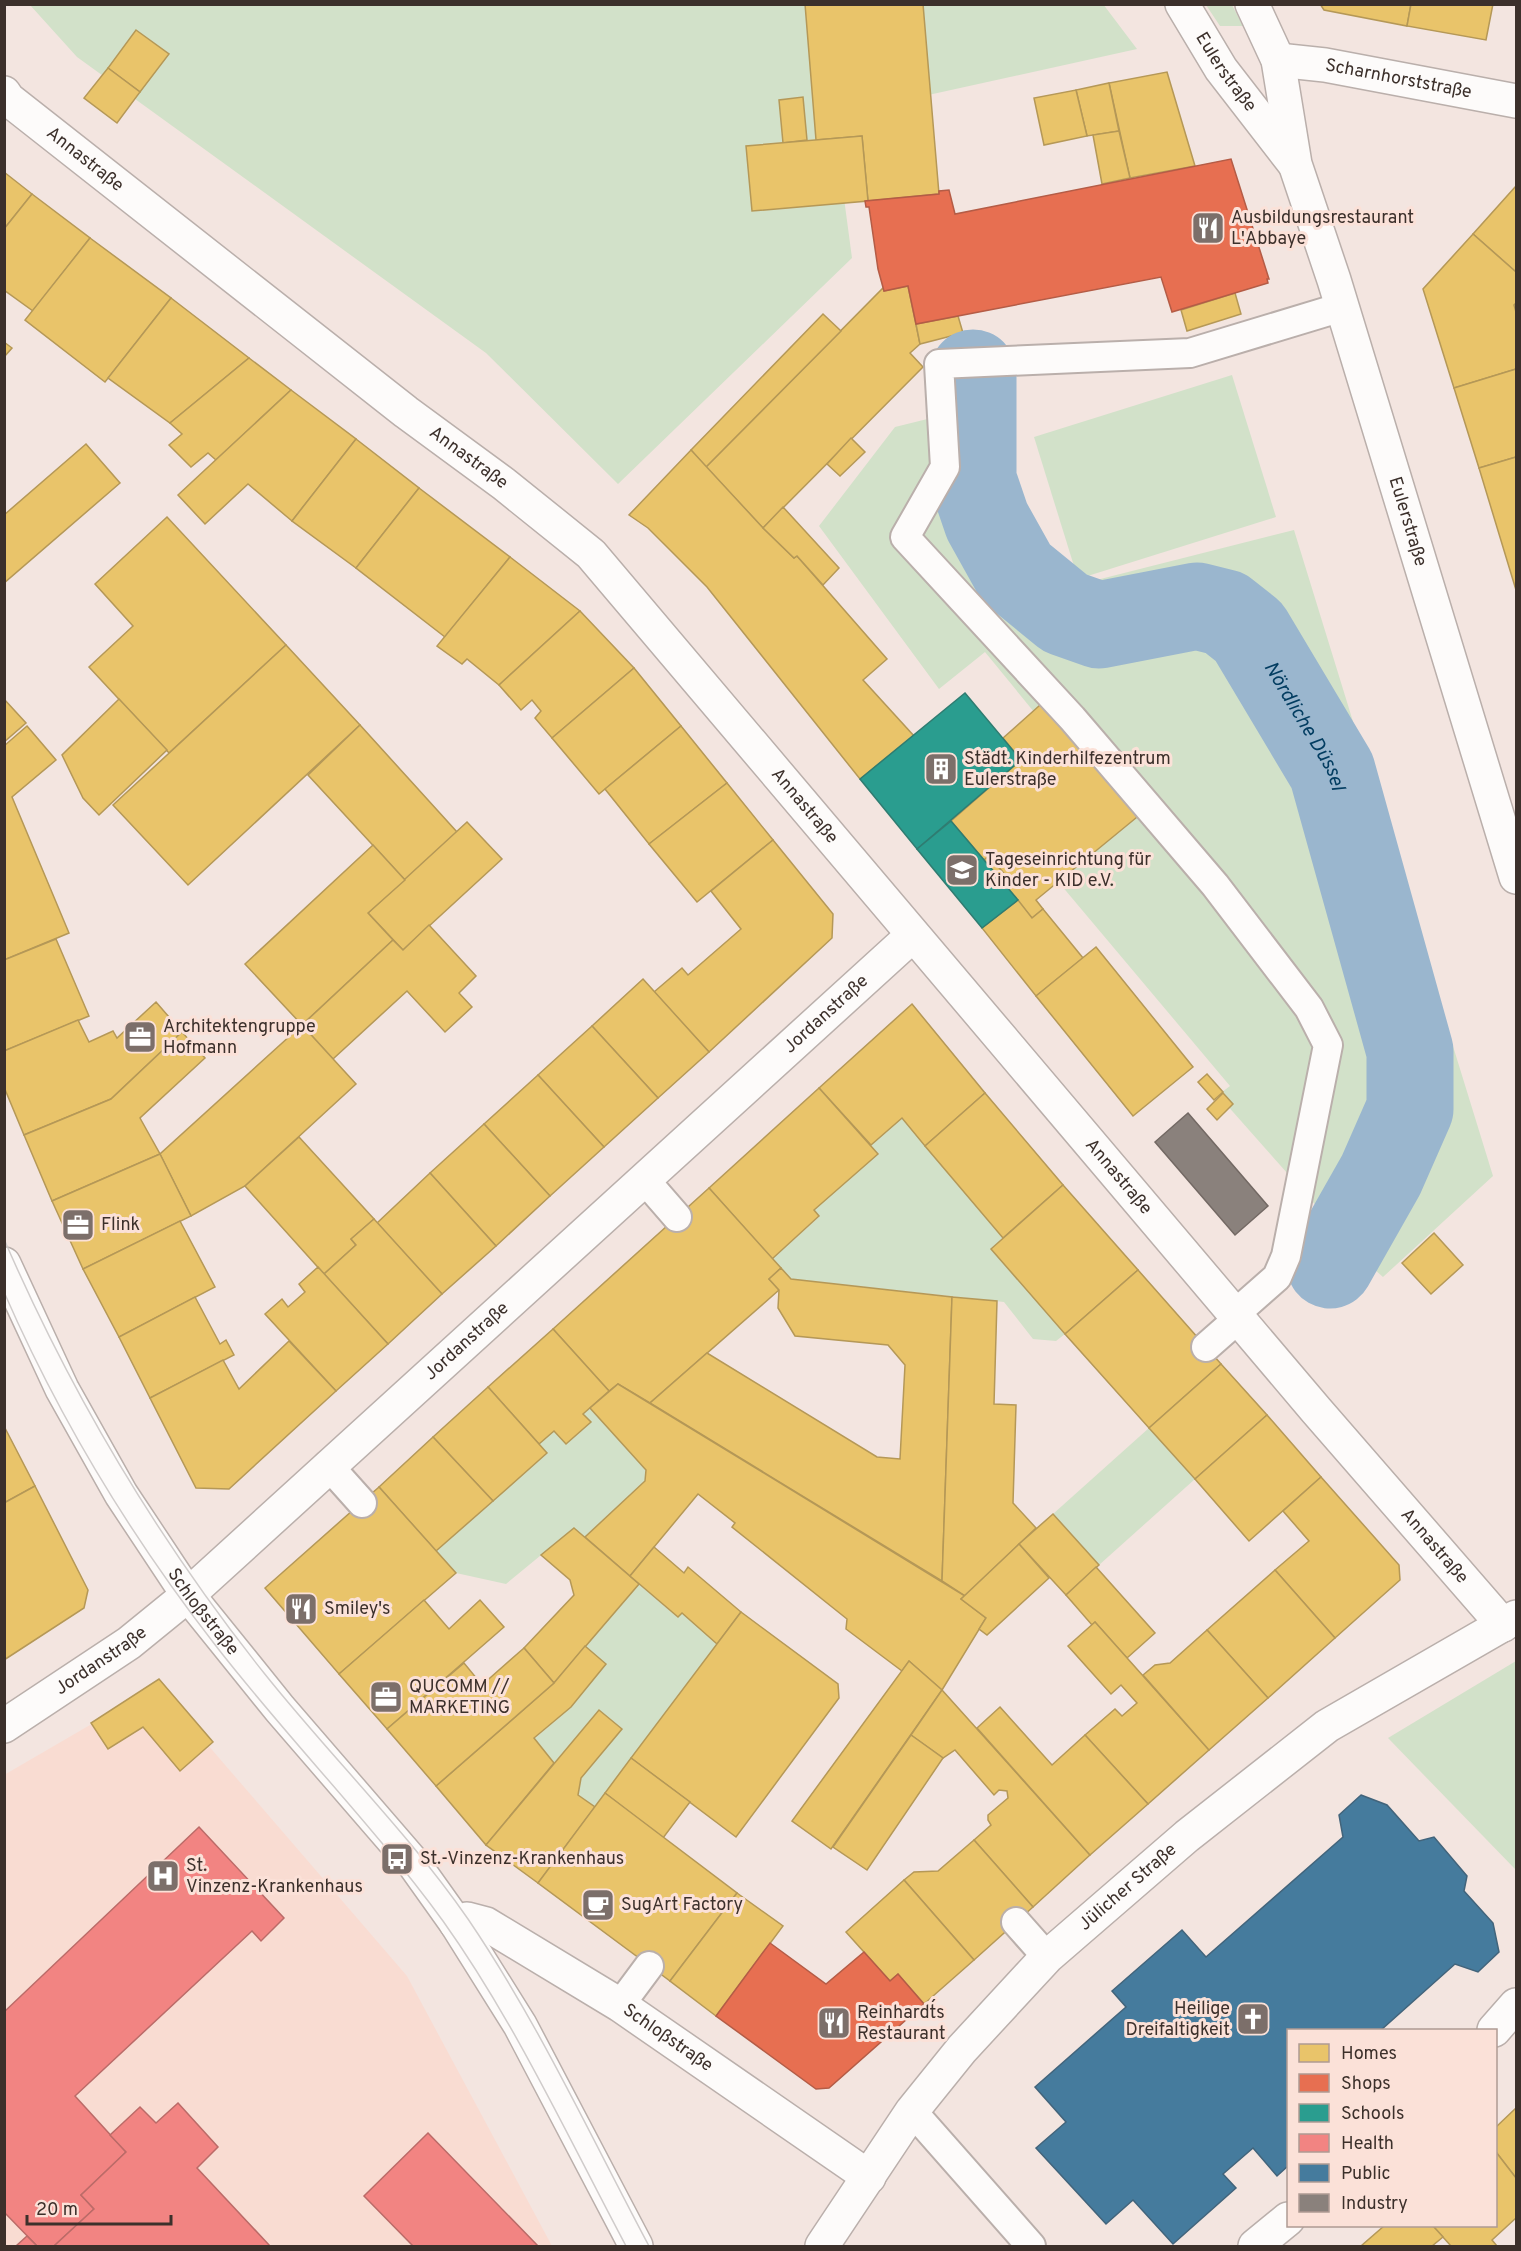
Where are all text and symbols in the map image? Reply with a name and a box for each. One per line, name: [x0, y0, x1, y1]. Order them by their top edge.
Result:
street label: Eulerstraße: [1190, 28, 1262, 117]
street label: Scharnhorststraße: [1323, 54, 1474, 104]
street label: Annastraße: [41, 122, 128, 197]
place label: Ausbildungsrestaurant L'Abbaye: [1231, 207, 1414, 251]
restaurant icon: Ausbildungsrestaurant L'Abbaye: [1190, 210, 1226, 246]
street label: Annastraße: [424, 421, 512, 494]
street label: Eulerstraße: [1383, 474, 1432, 569]
water label: Nördliche Düssel: [1257, 657, 1350, 795]
place label: Städt. Kinderhilfezentrum Eulerstraße: [964, 748, 1171, 792]
building icon: Städt. Kinderhilfezentrum Eulerstraße: [923, 751, 959, 787]
street label: Annastraße: [766, 763, 843, 849]
place label: Tageseinrichtung für Kinder - KID e.V.: [985, 849, 1151, 893]
school or university icon: Tageseinrichtung für Kinder - KID e.V.: [944, 852, 980, 888]
street label: Jordanstraße: [779, 970, 873, 1058]
place label: Architektengruppe Hofmann: [163, 1016, 316, 1060]
office icon: Architektengruppe Hofmann: [122, 1019, 158, 1055]
street label: Annastraße: [1080, 1134, 1157, 1220]
office icon: Flink: [60, 1207, 96, 1243]
place label: Flink: [101, 1214, 140, 1237]
street label: Jordanstraße: [420, 1297, 514, 1386]
street label: Annastraße: [1395, 1504, 1473, 1589]
street label: Schloßstraße: [162, 1564, 244, 1660]
restaurant icon: Smiley's: [283, 1591, 319, 1627]
place label: Smiley's: [324, 1598, 390, 1621]
street label: Jordanstraße: [51, 1621, 152, 1700]
place label: QUCOMM // MARKETING: [409, 1676, 510, 1720]
office icon: QUCOMM // MARKETING: [368, 1679, 404, 1715]
street label: Jülicher Straße: [1074, 1838, 1182, 1936]
bus stop icon: St.-Vinzenz-Krankenhaus: [379, 1841, 415, 1877]
place label: St.-Vinzenz-Krankenhaus: [420, 1848, 624, 1871]
place label: St. Vinzenz-Krankenhaus: [186, 1855, 363, 1899]
hospital icon: St. Vinzenz-Krankenhaus: [145, 1858, 181, 1894]
cafe icon: SugArt Factory: [580, 1887, 616, 1923]
place label: SugArt Factory: [621, 1894, 743, 1917]
place label: Heilige Dreifaltigkeit: [1125, 1998, 1230, 2042]
street label: Schloßstraße: [618, 1999, 717, 2077]
place label: Reinhardt´s Restaurant: [857, 1999, 946, 2046]
church icon: Heilige Dreifaltigkeit: [1235, 2001, 1271, 2037]
restaurant icon: Reinhardt´s Restaurant: [816, 2005, 852, 2041]
legend: [1287, 2029, 1497, 2227]
text: Homes: [1341, 2043, 1397, 2066]
text: Shops: [1341, 2073, 1391, 2096]
text: Schools: [1341, 2103, 1404, 2126]
text: Health: [1341, 2133, 1394, 2156]
text: Public: [1341, 2163, 1391, 2186]
scale bar: [27, 2188, 171, 2226]
text: Industry: [1341, 2193, 1408, 2216]
text: 20 m: [36, 2199, 78, 2222]

